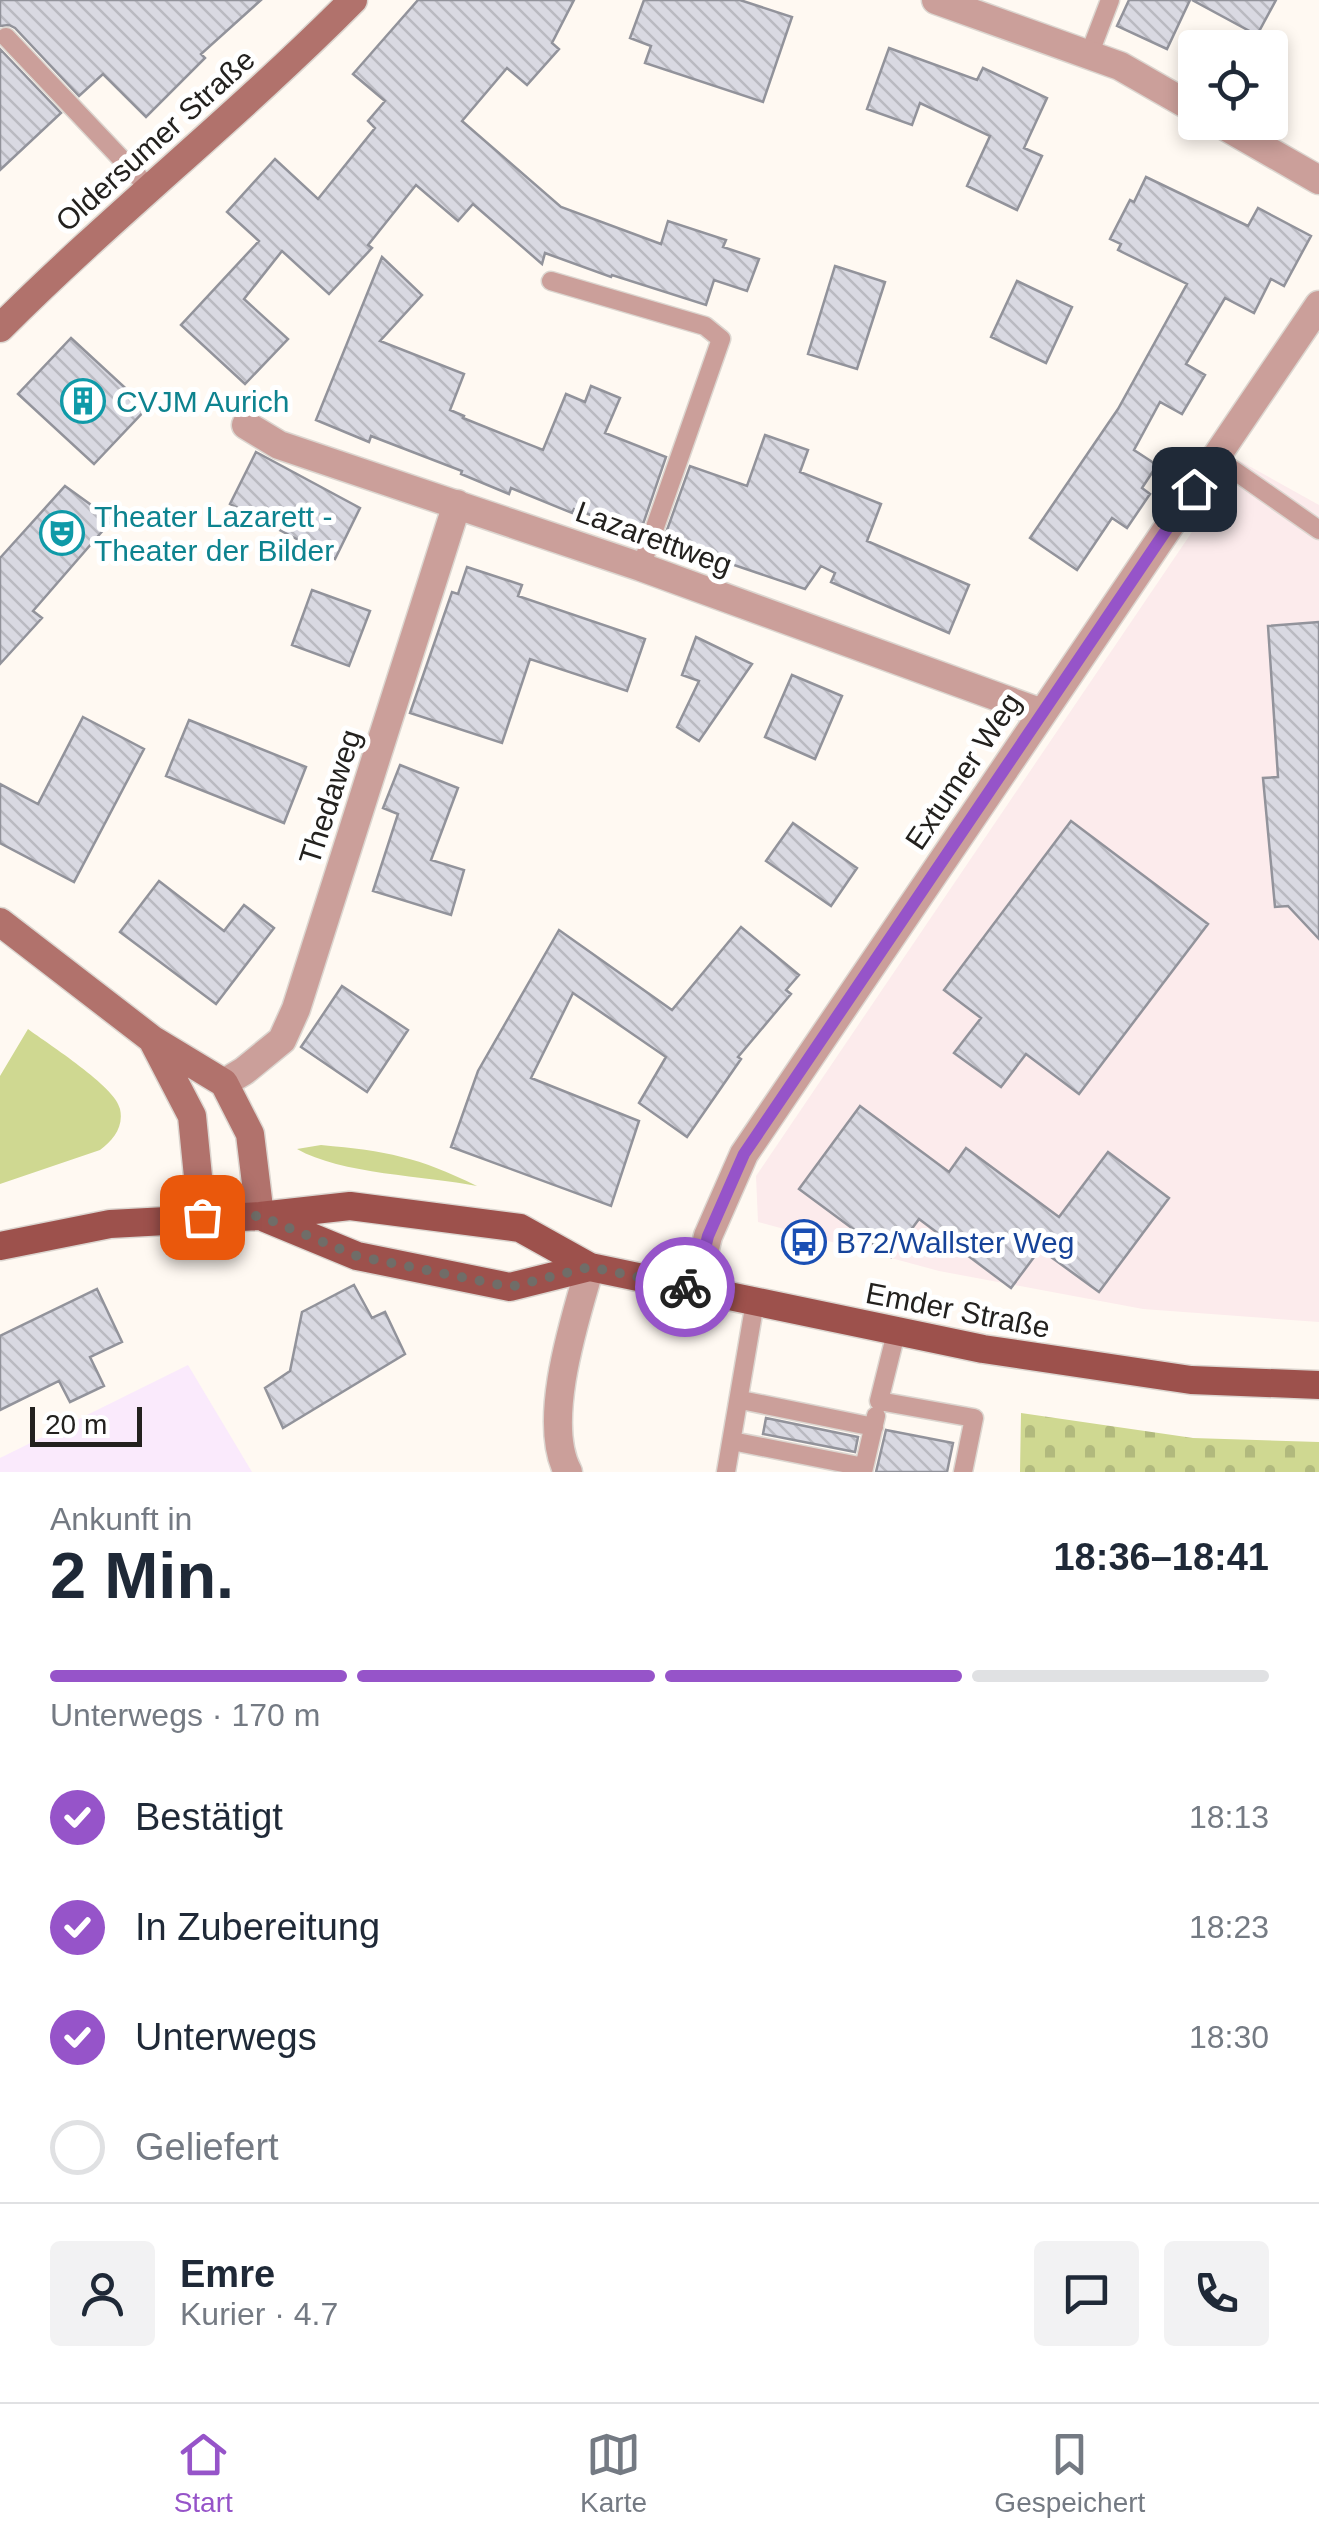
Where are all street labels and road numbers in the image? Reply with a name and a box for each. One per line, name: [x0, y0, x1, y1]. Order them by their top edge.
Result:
street label: Oldersumer Straße: [49, 42, 261, 238]
street label: Lazarettweg: [572, 495, 736, 581]
street label: Extumer Weg: [899, 687, 1027, 855]
street label: Thedaweg: [293, 725, 367, 869]
street label: Emder Straße: [863, 1276, 1053, 1344]

